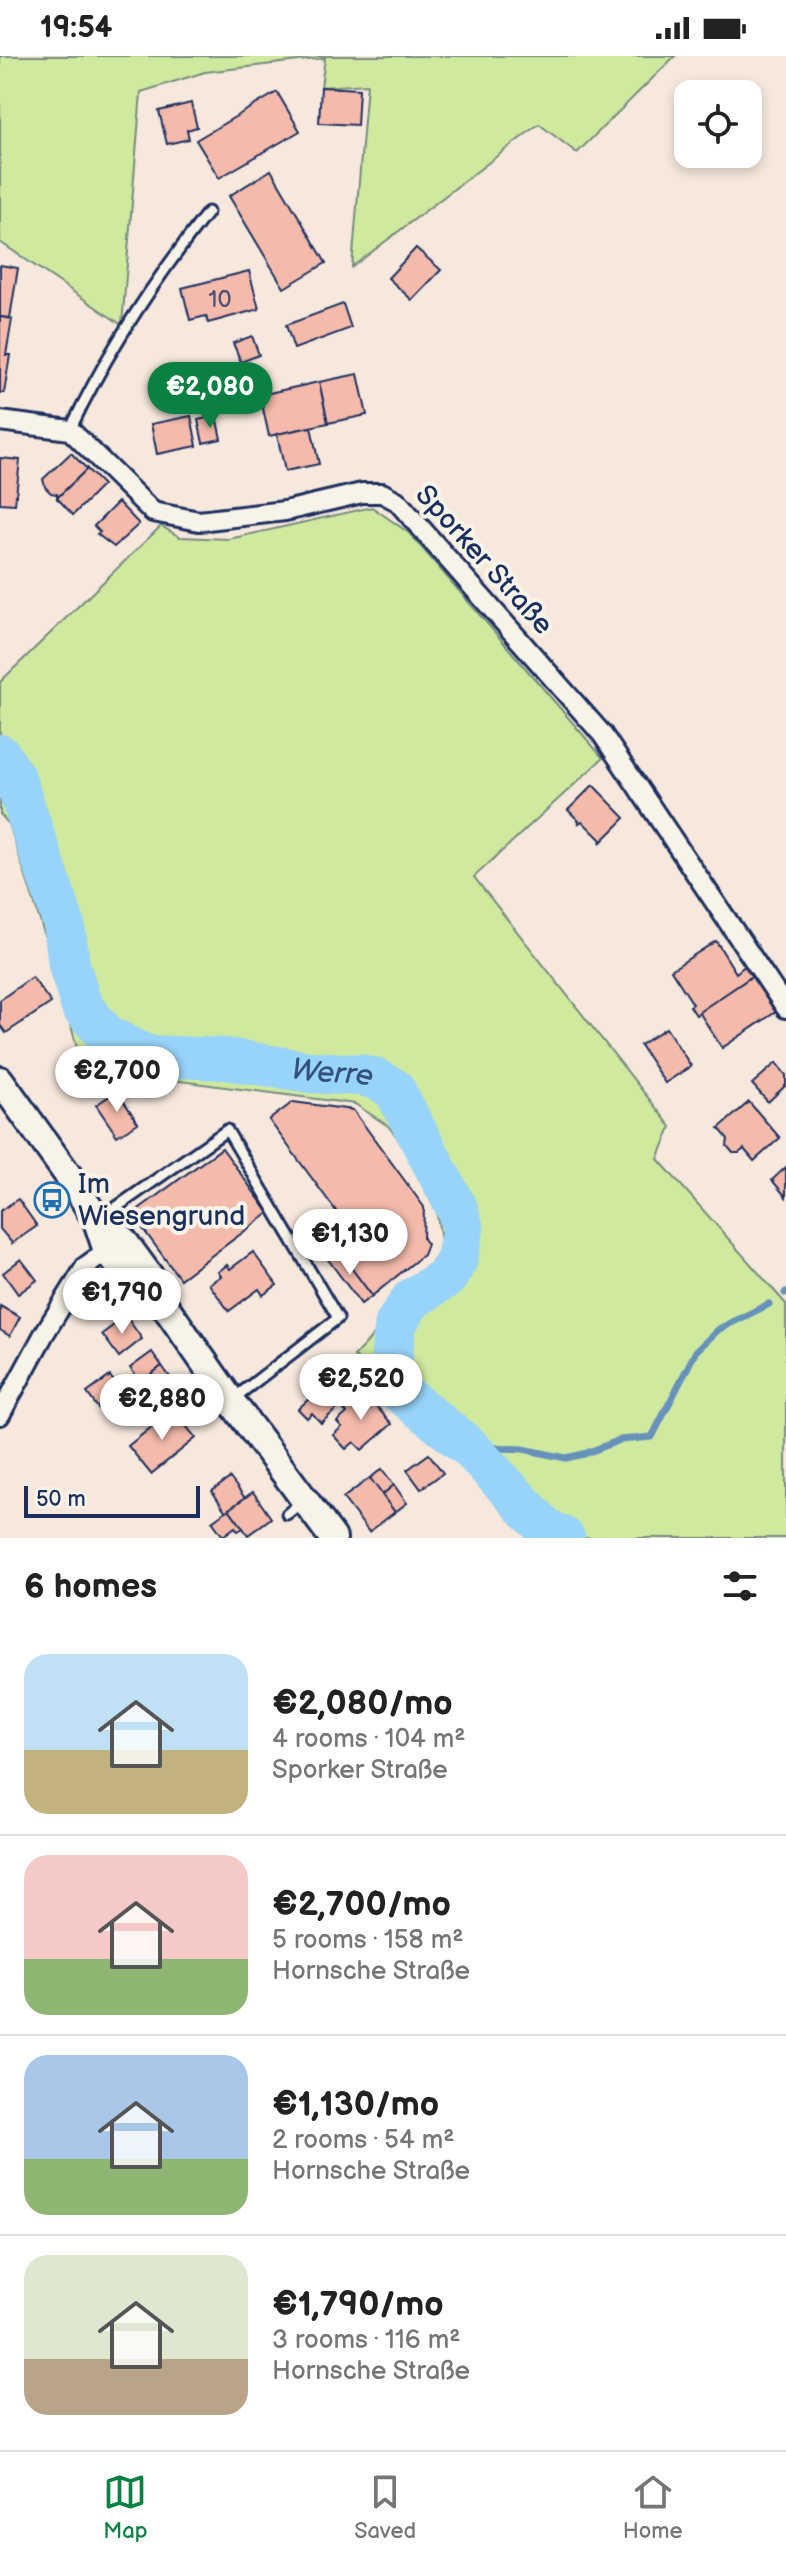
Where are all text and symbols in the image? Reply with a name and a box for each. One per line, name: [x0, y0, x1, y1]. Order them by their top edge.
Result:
text: 19:54: [40, 10, 112, 46]
map controls: [674, 80, 762, 168]
button: locate: [674, 80, 762, 168]
house number: 10: [208, 285, 232, 314]
pin: €2,080: [145, 362, 275, 430]
text: €2,080: [166, 372, 254, 403]
street label: Sporker Straße: [408, 479, 560, 641]
pin: €2,700: [52, 1046, 182, 1114]
water label: Werre: [289, 1051, 377, 1096]
text: €2,700: [73, 1056, 161, 1087]
place label: Im Wiesengrund: [78, 1168, 245, 1233]
bus stop icon: Im Wiesengrund: [33, 1181, 71, 1219]
pin: €1,130: [285, 1209, 415, 1277]
text: €1,130: [311, 1219, 389, 1250]
pin: €1,790: [57, 1268, 187, 1336]
text: €1,790: [81, 1278, 163, 1309]
pin: €2,520: [296, 1354, 426, 1422]
text: €2,520: [317, 1364, 405, 1395]
pin: €2,880: [97, 1374, 227, 1442]
text: €2,880: [118, 1384, 206, 1415]
scale bar: [24, 1482, 200, 1518]
text: 50 m: [36, 1486, 86, 1513]
icon: filters: [718, 1564, 762, 1608]
text: 6 homes: [24, 1566, 157, 1607]
text: €2,080/mo: [272, 1683, 453, 1724]
icon: home: [88, 1686, 184, 1782]
text: 4 rooms · 104 m²: [272, 1724, 466, 1755]
text: Sporker Straße: [272, 1755, 448, 1786]
text: €2,700/mo: [272, 1884, 451, 1925]
icon: home: [88, 1887, 184, 1983]
text: 5 rooms · 158 m²: [272, 1925, 464, 1956]
text: Hornsche Straße: [272, 1956, 470, 1987]
text: €1,130/mo: [272, 2084, 439, 2125]
icon: home: [88, 2087, 184, 2183]
text: 2 rooms · 54 m²: [272, 2125, 455, 2156]
text: Hornsche Straße: [272, 2156, 470, 2187]
text: €1,790/mo: [272, 2284, 444, 2325]
icon: home: [88, 2287, 184, 2383]
text: 3 rooms · 116 m²: [272, 2325, 461, 2356]
text: Hornsche Straße: [272, 2356, 470, 2387]
tab: Map: [103, 2470, 148, 2545]
tab: Saved: [354, 2470, 416, 2545]
tab: Home: [623, 2470, 683, 2545]

